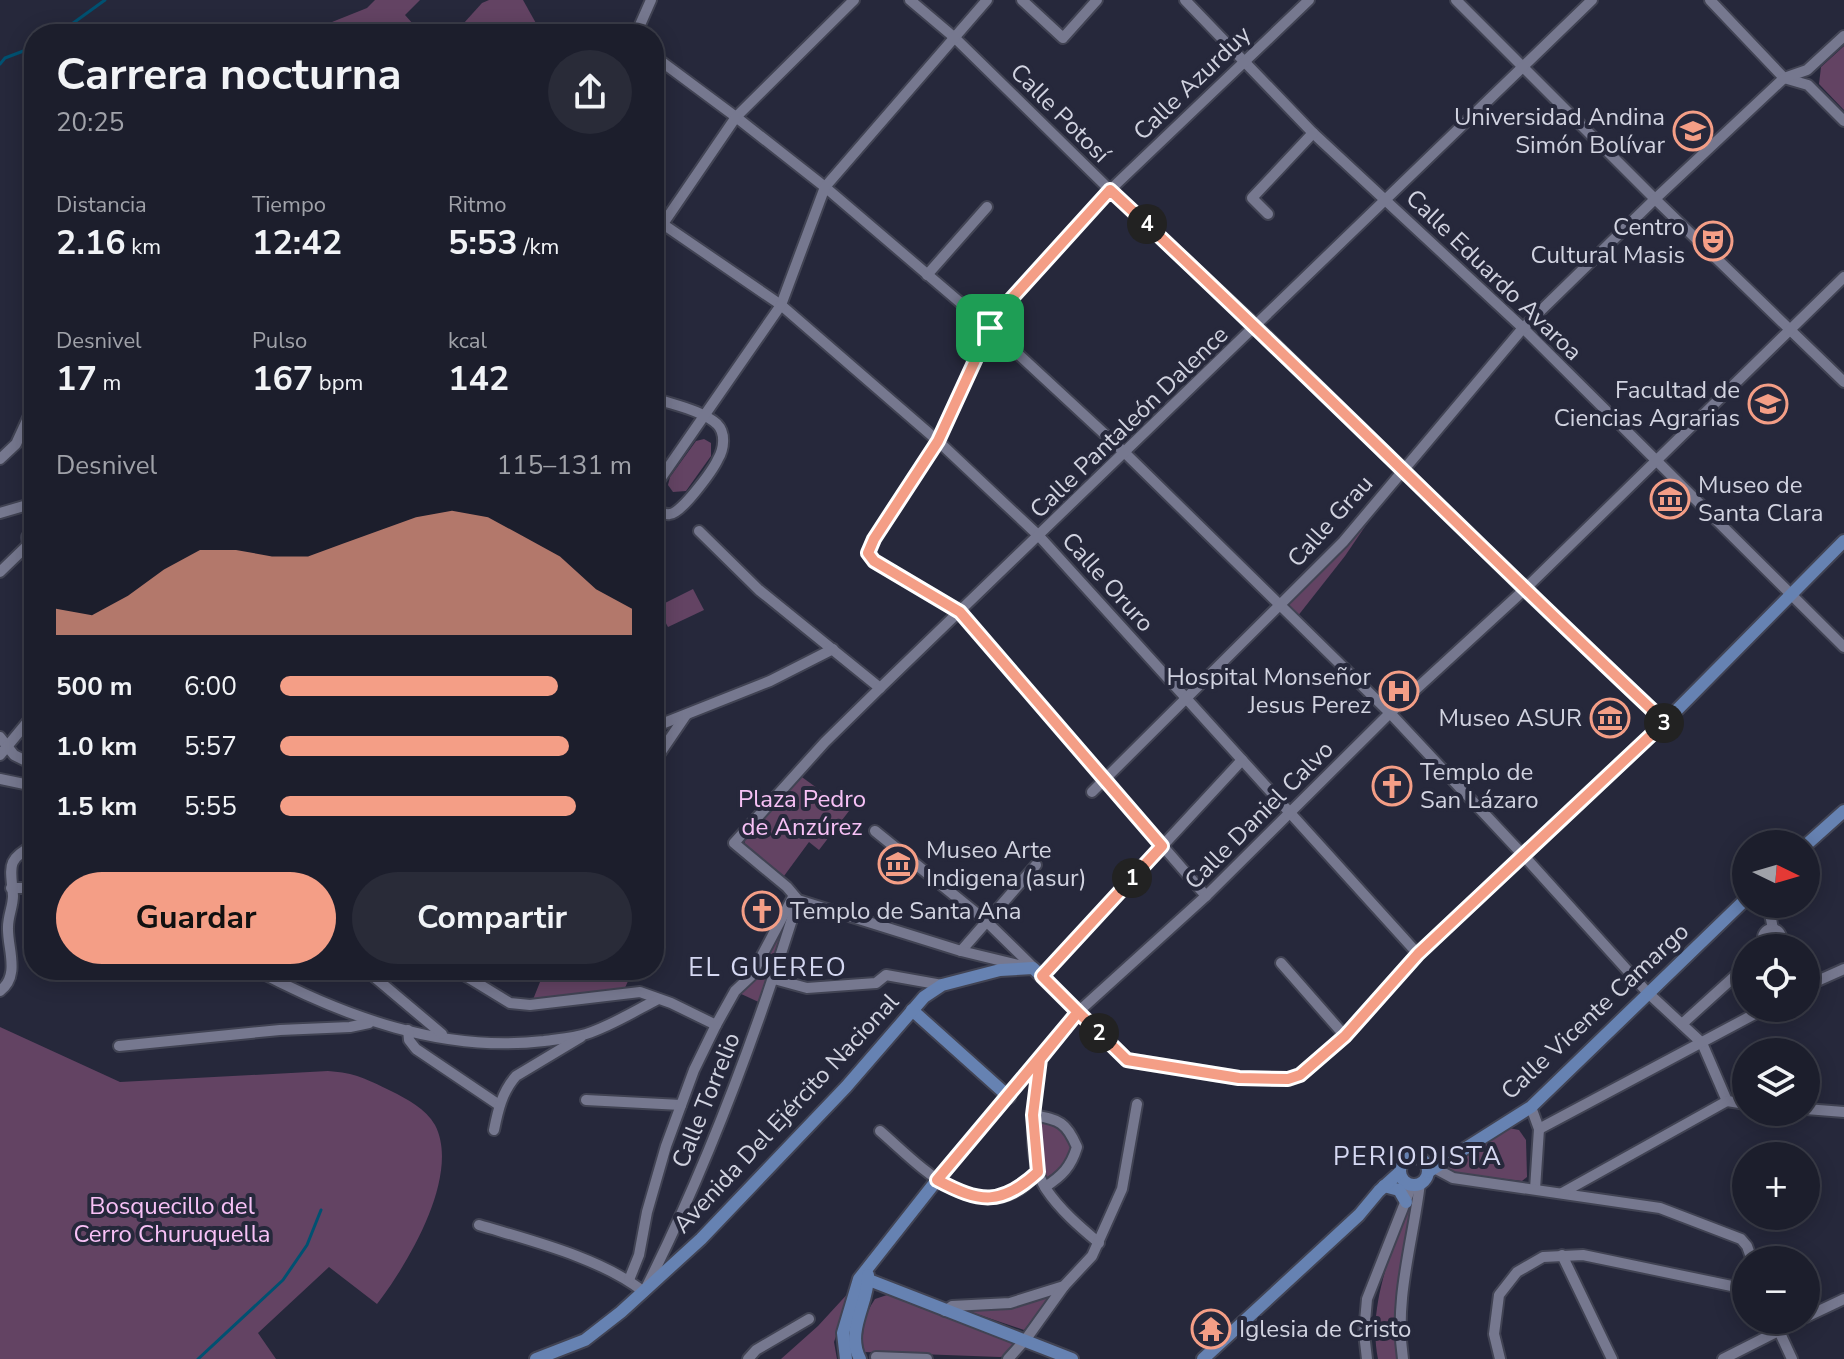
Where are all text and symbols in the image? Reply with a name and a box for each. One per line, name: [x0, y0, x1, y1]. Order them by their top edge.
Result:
street label: Calle Azurduy: [1126, 18, 1258, 147]
text: Carrera nocturna: [56, 45, 402, 105]
button: share: [548, 50, 632, 134]
street label: Calle Potosí: [1003, 56, 1118, 171]
place label: Universidad Andina Simón Bolívar: [1454, 101, 1665, 161]
text: 20:25: [56, 105, 124, 140]
school or university icon: Universidad Andina Simón Bolívar: [1672, 110, 1714, 152]
street label: Calle Eduardo Avaroa: [1399, 182, 1589, 368]
text: Distancia: [56, 190, 147, 220]
text: Tiempo: [252, 190, 326, 220]
text: Ritmo: [448, 190, 507, 220]
pin: 4: [1127, 204, 1167, 244]
text: 4: [1140, 209, 1154, 239]
place label: Centro Cultural Masis: [1531, 211, 1685, 271]
text: 2.16: [56, 220, 126, 266]
text: 12:42: [252, 220, 342, 266]
text: 5:53: [448, 220, 518, 266]
theatre icon: Centro Cultural Masis: [1692, 220, 1734, 262]
text: km: [126, 232, 161, 262]
text: /km: [518, 232, 559, 262]
pin: [956, 294, 1024, 362]
icon: arrive: [968, 306, 1012, 350]
street label: Calle Pantaleón Dalence: [1023, 319, 1235, 525]
text: Desnivel: [56, 326, 142, 356]
text: Pulso: [252, 326, 307, 356]
text: kcal: [448, 326, 487, 356]
text: 17: [56, 356, 97, 402]
text: 167: [252, 356, 313, 402]
text: 142: [448, 356, 509, 402]
text: m: [97, 368, 121, 398]
text: bpm: [313, 368, 363, 398]
place label: Facultad de Ciencias Agrarias: [1554, 374, 1740, 434]
school or university icon: Facultad de Ciencias Agrarias: [1747, 383, 1789, 425]
text: Desnivel: [56, 448, 157, 483]
text: 115–131 m: [496, 448, 632, 483]
street label: Calle Grau: [1280, 468, 1380, 574]
place label: Museo de Santa Clara: [1698, 469, 1824, 529]
museum icon: Museo de Santa Clara: [1649, 478, 1691, 520]
street label: Calle Oruro: [1055, 525, 1161, 639]
place label: Hospital Monseñor Jesus Perez: [1167, 661, 1371, 721]
text: 500 m: [56, 669, 133, 704]
text: 6:00: [184, 669, 237, 704]
hospital icon: Hospital Monseñor Jesus Perez: [1378, 670, 1420, 712]
museum icon: Museo ASUR: [1589, 697, 1631, 739]
place label: Museo ASUR: [1439, 702, 1582, 734]
pin: 3: [1644, 703, 1684, 743]
text: 3: [1657, 708, 1671, 738]
text: 1.0 km: [56, 729, 137, 764]
text: 5:57: [184, 729, 237, 764]
street label: Calle Daniel Calvo: [1178, 734, 1340, 896]
place label: Templo de San Lázaro: [1420, 756, 1539, 816]
church icon: Templo de San Lázaro: [1371, 765, 1413, 807]
park label: Plaza Pedro de Anzúrez: [738, 783, 866, 843]
text: 1.5 km: [56, 789, 137, 824]
text: 5:55: [184, 789, 237, 824]
north arrow: [1732, 830, 1820, 918]
map controls: [1732, 830, 1820, 1334]
place label: Museo Arte Indigena (asur): [926, 834, 1087, 894]
museum icon: Museo Arte Indigena (asur): [877, 843, 919, 885]
pin: 1: [1112, 858, 1152, 898]
text: 1: [1125, 863, 1139, 893]
button: Guardar: [56, 872, 336, 964]
button: Compartir: [352, 872, 632, 964]
church icon: Templo de Santa Ana: [741, 890, 783, 932]
place label: Templo de Santa Ana: [790, 895, 1022, 927]
street label: Calle Vicente Camargo: [1494, 916, 1696, 1106]
button: locate: [1732, 934, 1820, 1022]
district label: EL GUEREO: [688, 950, 848, 985]
street label: Avenida Del Ejército Nacional: [666, 986, 906, 1240]
pin: 2: [1079, 1013, 1119, 1053]
text: 2: [1092, 1018, 1106, 1048]
street label: Calle Torrelio: [664, 1028, 748, 1172]
button: layers: [1732, 1038, 1820, 1126]
district label: PERIODISTA: [1333, 1139, 1503, 1174]
button: +: [1732, 1142, 1820, 1230]
park label: Bosquecillo del Cerro Churuquella: [73, 1190, 271, 1250]
button: −: [1732, 1246, 1820, 1334]
temple icon: Iglesia de Cristo: [1190, 1308, 1232, 1350]
place label: Iglesia de Cristo: [1239, 1313, 1411, 1345]

